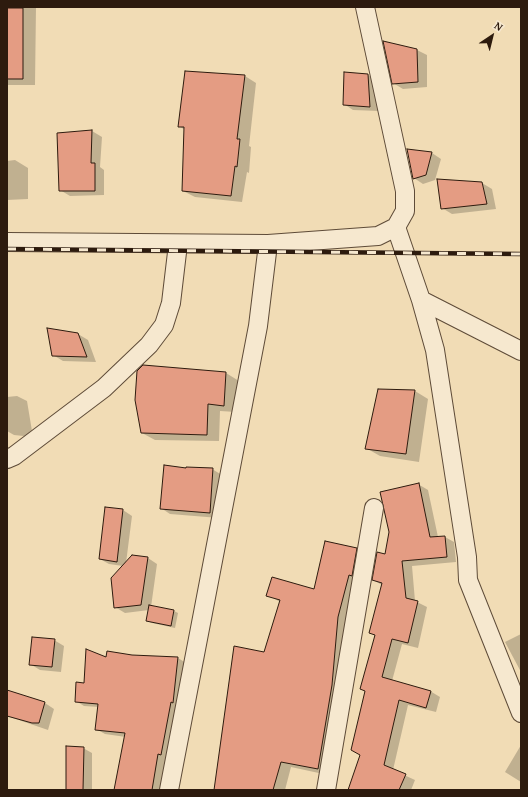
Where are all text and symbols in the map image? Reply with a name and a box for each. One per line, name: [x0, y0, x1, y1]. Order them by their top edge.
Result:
north arrow: [472, 16, 512, 56]
text: N: [491, 18, 506, 35]

